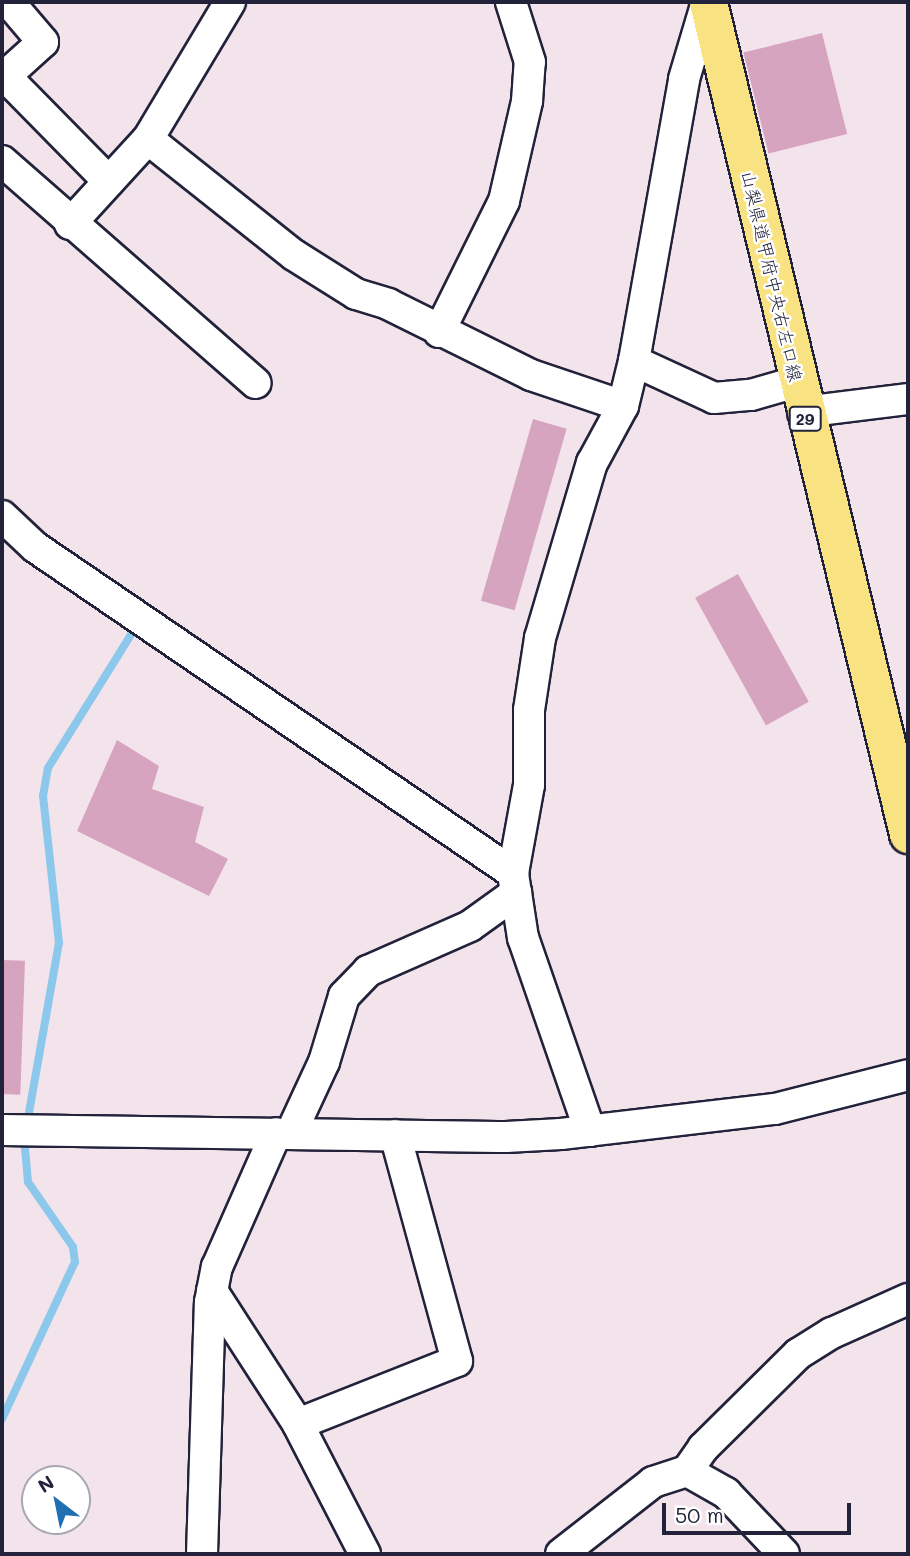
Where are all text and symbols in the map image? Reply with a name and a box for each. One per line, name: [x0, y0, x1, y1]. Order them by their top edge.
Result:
street label: 山梨県道甲府中央右左口線: [737, 168, 807, 384]
road number: 29: [788, 406, 822, 432]
north arrow: [21, 1465, 91, 1535]
text: N: [33, 1469, 58, 1498]
scale bar: [665, 1490, 854, 1534]
text: 50 m: [675, 1501, 724, 1528]

